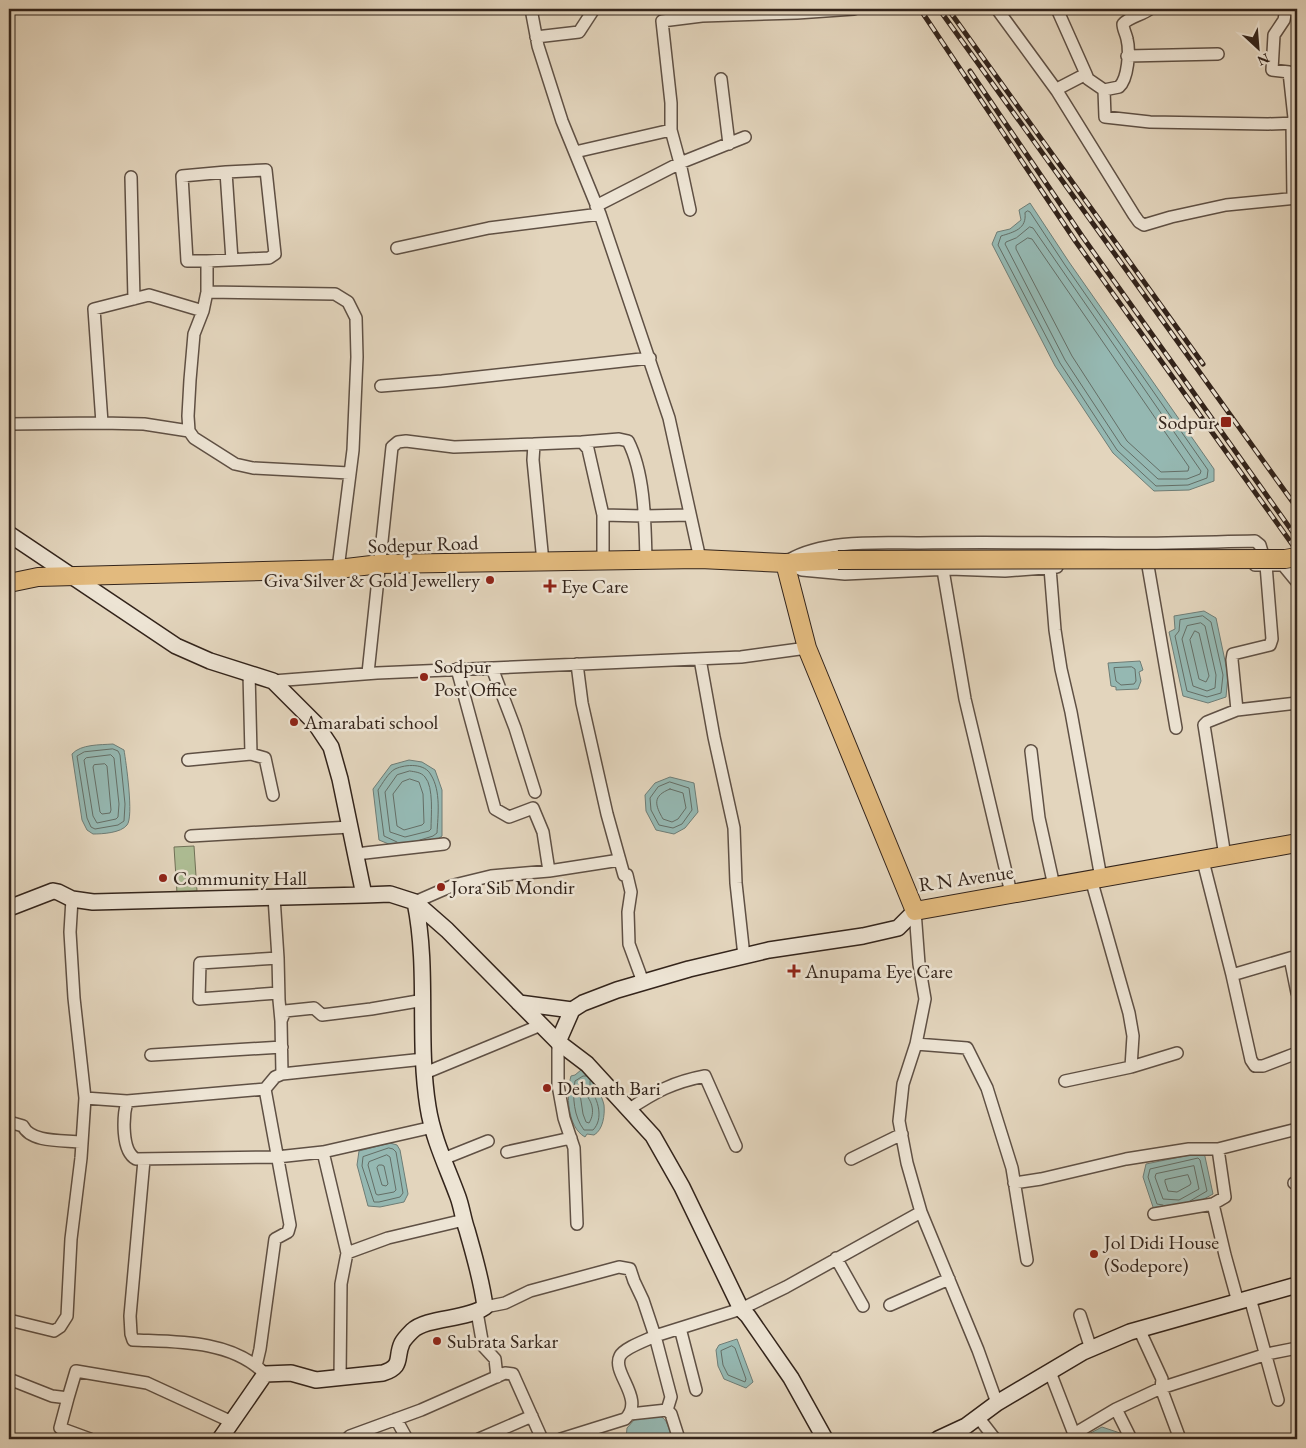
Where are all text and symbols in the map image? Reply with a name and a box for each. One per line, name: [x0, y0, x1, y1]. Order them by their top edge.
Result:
north arrow: [1234, 22, 1284, 72]
text: N: [1254, 49, 1273, 71]
place label: Sodpur: [1158, 409, 1215, 435]
marker: Sodpur: [1219, 415, 1233, 429]
street label: Sodepur Road: [367, 529, 480, 559]
place label: Giva Silver & Gold Jewellery: [264, 567, 480, 593]
place label: Eye Care: [561, 573, 629, 599]
marker: Giva Silver & Gold Jewellery: [484, 574, 496, 586]
marker: Eye Care: [543, 579, 557, 593]
place label: Sodpur Post Office: [434, 653, 517, 702]
marker: Sodpur Post Office: [418, 671, 430, 683]
place label: Amarabati school: [303, 709, 438, 735]
marker: Amarabati school: [288, 716, 300, 728]
street label: R N Avenue: [917, 858, 1015, 898]
place label: Community Hall: [173, 865, 307, 891]
marker: Community Hall: [157, 872, 169, 884]
place label: Jora Sib Mondir: [449, 874, 575, 900]
marker: Jora Sib Mondir: [435, 881, 447, 893]
place label: Anupama Eye Care: [804, 958, 953, 984]
marker: Anupama Eye Care: [787, 964, 801, 978]
place label: Debnath Bari: [557, 1075, 661, 1101]
marker: Debnath Bari: [541, 1082, 553, 1094]
place label: Jol Didi House (Sodepore): [1102, 1229, 1219, 1278]
marker: Jol Didi House (Sodepore): [1088, 1248, 1100, 1260]
place label: Subrata Sarkar: [447, 1328, 558, 1354]
marker: Subrata Sarkar: [431, 1335, 443, 1347]

